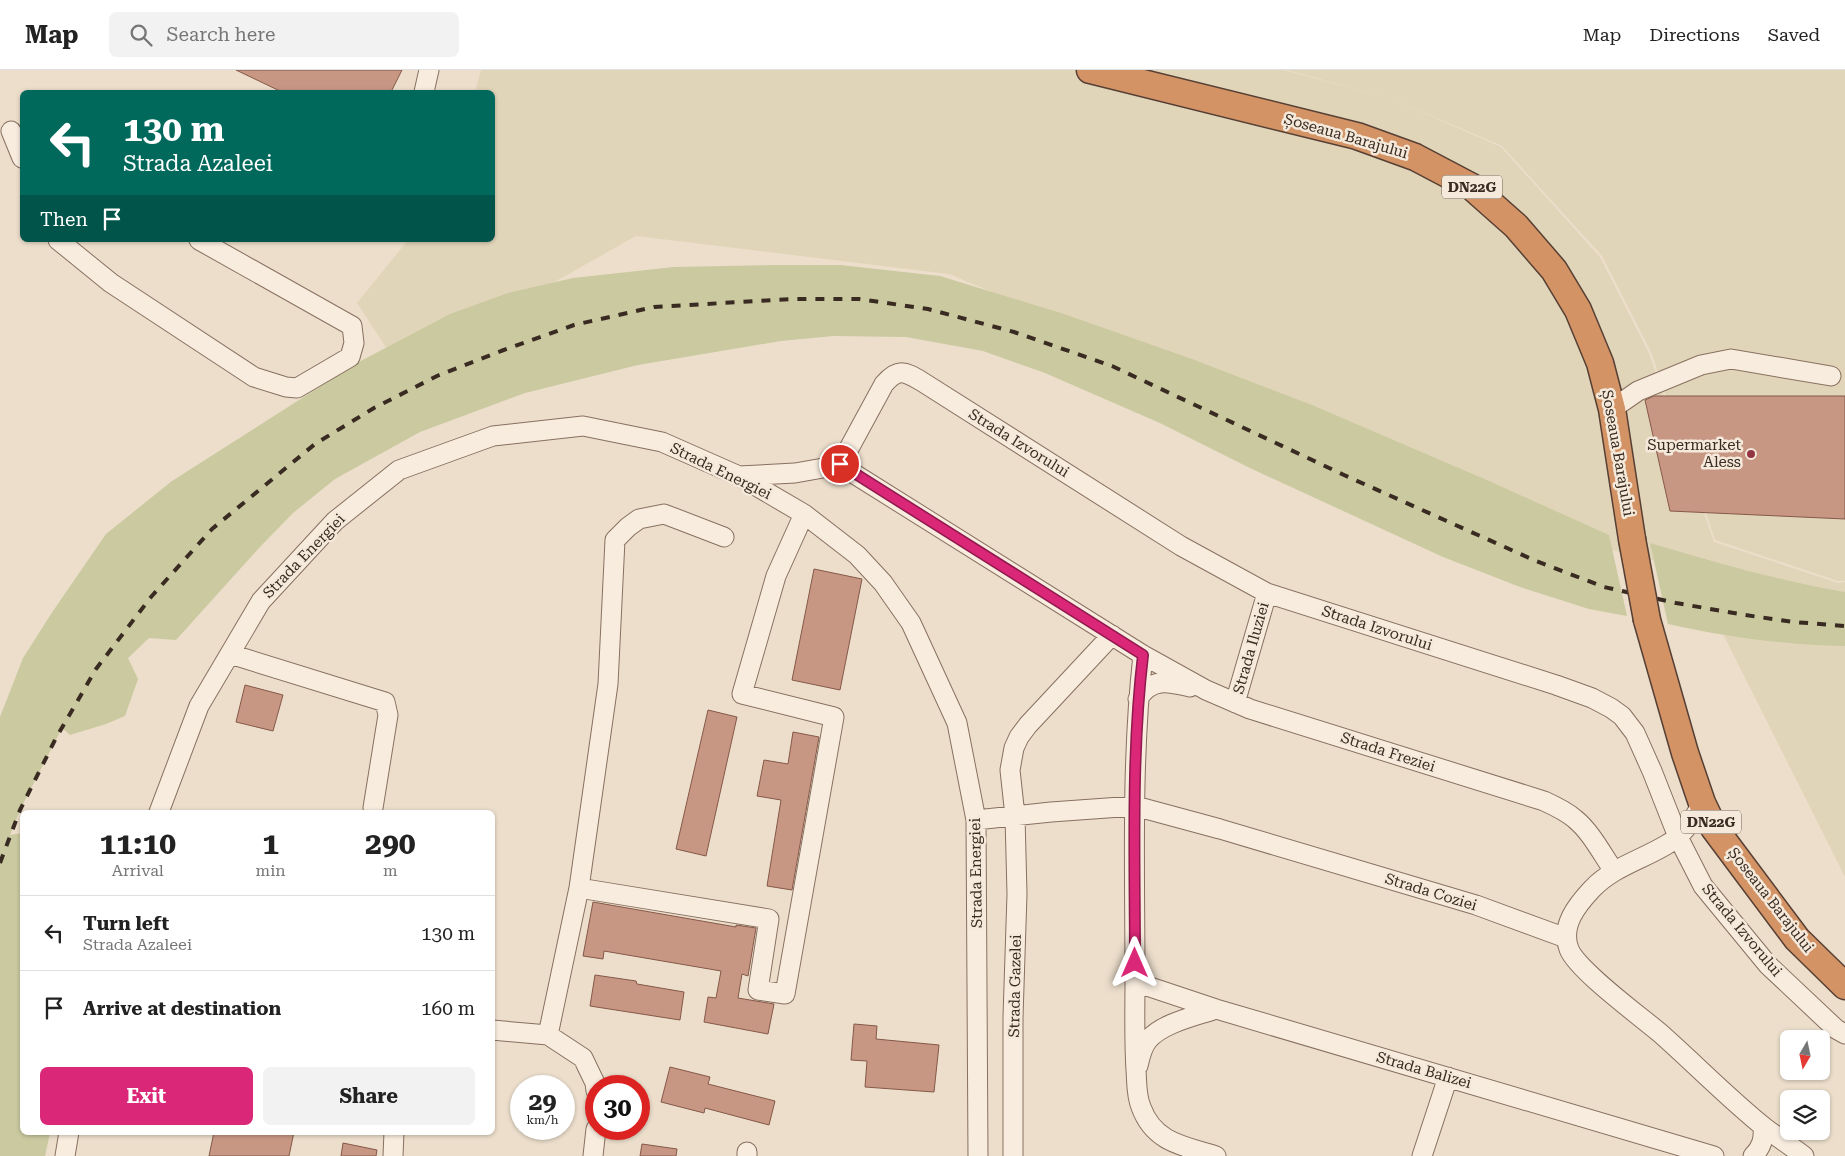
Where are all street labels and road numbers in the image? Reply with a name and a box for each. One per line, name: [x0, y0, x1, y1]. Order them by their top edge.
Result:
street label: Șoseaua Barajului: [1282, 110, 1410, 163]
road number: DN22G: [1442, 175, 1502, 198]
street label: Șoseaua Barajului: [1597, 388, 1638, 518]
street label: Strada Izvorului: [965, 405, 1073, 481]
street label: Strada Energiei: [668, 439, 775, 503]
street label: Strada Energiei: [259, 510, 349, 602]
street label: Strada Iluziei: [1229, 600, 1273, 696]
street label: Strada Izvorului: [1319, 602, 1435, 654]
street label: Strada Freziei: [1338, 728, 1438, 776]
road number: DN22G: [1681, 810, 1741, 834]
street label: Strada Energiei: [966, 818, 986, 928]
street label: Șoseaua Barajului: [1724, 844, 1818, 957]
street label: Strada Coziei: [1383, 869, 1479, 915]
street label: Strada Izvorului: [1698, 880, 1786, 980]
street label: Strada Gazelei: [1005, 934, 1025, 1038]
street label: Strada Balizei: [1374, 1048, 1474, 1092]

